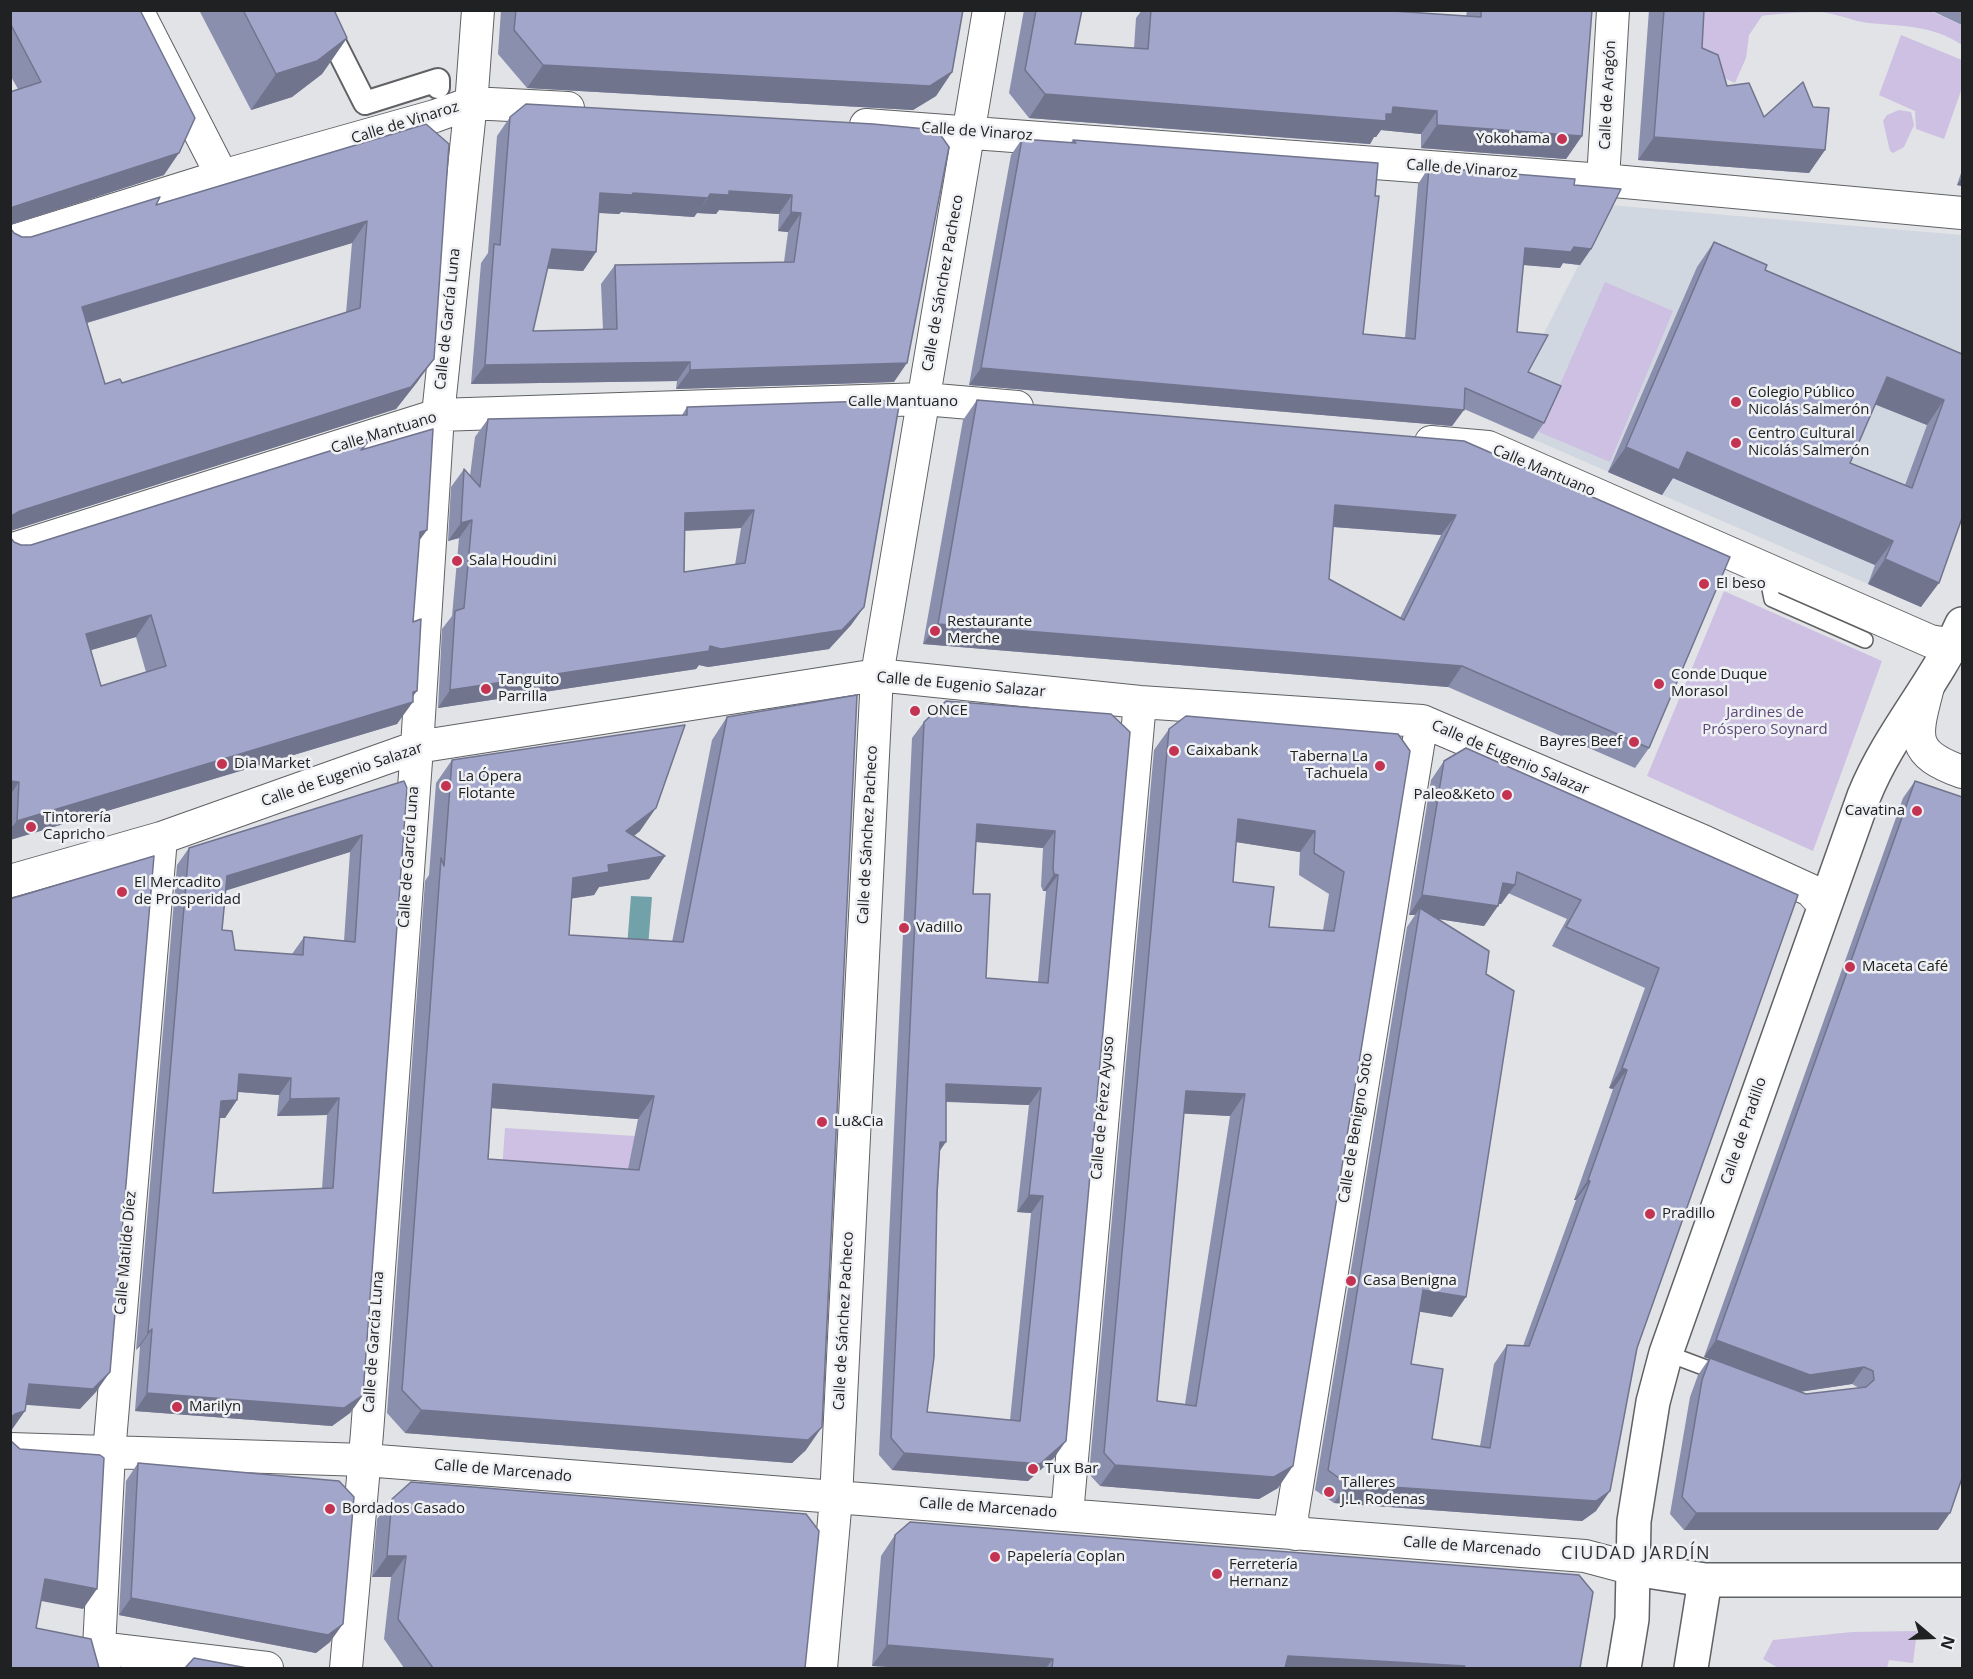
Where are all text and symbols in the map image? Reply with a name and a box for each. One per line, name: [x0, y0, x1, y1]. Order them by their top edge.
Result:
street label: Calle de Aragón: [1596, 40, 1620, 150]
street label: Calle de Vinaroz: [349, 98, 461, 148]
street label: Calle de Vinaroz: [921, 119, 1033, 145]
place label: Yokohama: [1476, 130, 1550, 148]
marker: Yokohama: [1555, 132, 1569, 146]
street label: Calle de Vinaroz: [1406, 156, 1518, 182]
street label: Calle de Sánchez Pacheco: [919, 193, 967, 373]
street label: Calle de García Luna: [432, 247, 464, 391]
place label: Colegio Público Nicolás Salmerón: [1748, 384, 1869, 419]
street label: Calle Mantuano: [848, 393, 958, 411]
marker: Colegio Público Nicolás Salmerón: [1729, 395, 1743, 409]
street label: Calle Mantuano: [329, 408, 439, 458]
place label: Centro Cultural Nicolás Salmerón: [1748, 425, 1869, 460]
marker: Centro Cultural Nicolás Salmerón: [1729, 436, 1743, 450]
street label: Calle Mantuano: [1490, 441, 1598, 501]
place label: Sala Houdini: [469, 552, 557, 570]
marker: Sala Houdini: [450, 554, 464, 568]
place label: El beso: [1716, 575, 1766, 593]
marker: El beso: [1697, 577, 1711, 591]
place label: Restaurante Merche: [947, 613, 1032, 648]
marker: Restaurante Merche: [928, 624, 942, 638]
place label: Conde Duque Morasol: [1671, 666, 1767, 701]
street label: Calle de Eugenio Salazar: [876, 669, 1046, 701]
place label: Tanguito Parrilla: [498, 671, 559, 706]
marker: Conde Duque Morasol: [1652, 677, 1666, 691]
marker: Tanguito Parrilla: [479, 682, 493, 696]
place label: ONCE: [927, 702, 968, 720]
marker: ONCE: [908, 704, 922, 718]
park label: Jardines de Próspero Soynard: [1702, 704, 1828, 739]
street label: Calle de Eugenio Salazar: [1429, 717, 1591, 799]
place label: Bayres Beef: [1539, 733, 1622, 751]
marker: Bayres Beef: [1627, 735, 1641, 749]
street label: Calle de Eugenio Salazar: [259, 739, 425, 811]
place label: Caixabank: [1186, 742, 1258, 760]
marker: Caixabank: [1167, 744, 1181, 758]
street label: Calle de Sánchez Pacheco: [854, 745, 882, 925]
place label: Taberna La Tachuela: [1290, 748, 1368, 783]
place label: Dia Market: [234, 755, 311, 773]
marker: Dia Market: [215, 757, 229, 771]
marker: Taberna La Tachuela: [1373, 759, 1387, 773]
place label: La Ópera Flotante: [458, 768, 522, 803]
marker: La Ópera Flotante: [439, 779, 453, 793]
street label: Calle de García Luna: [395, 785, 423, 929]
place label: Paleo&Keto: [1414, 786, 1495, 804]
marker: Paleo&Keto: [1500, 788, 1514, 802]
place label: Cavatina: [1845, 802, 1905, 820]
marker: Cavatina: [1910, 804, 1924, 818]
place label: Tintorería Capricho: [43, 809, 111, 844]
marker: Tintorería Capricho: [24, 820, 38, 834]
place label: El Mercadito de Prosperidad: [134, 874, 241, 909]
marker: El Mercadito de Prosperidad: [115, 885, 129, 899]
place label: Vadillo: [916, 919, 963, 937]
marker: Vadillo: [897, 921, 911, 935]
place label: Maceta Café: [1862, 958, 1948, 976]
marker: Maceta Café: [1843, 960, 1857, 974]
street label: Calle de Pérez Ayuso: [1088, 1035, 1118, 1181]
street label: Calle de Benigno Soto: [1335, 1051, 1377, 1205]
street label: Calle de Pradillo: [1717, 1075, 1771, 1187]
place label: Lu&Cia: [834, 1113, 884, 1131]
marker: Lu&Cia: [815, 1115, 829, 1129]
street label: Calle Matilde Díez: [112, 1190, 140, 1316]
place label: Pradillo: [1662, 1205, 1715, 1223]
marker: Pradillo: [1643, 1207, 1657, 1221]
street label: Calle de Sánchez Pacheco: [830, 1231, 858, 1411]
street label: Calle de García Luna: [360, 1270, 388, 1414]
place label: Casa Benigna: [1363, 1272, 1457, 1290]
marker: Casa Benigna: [1344, 1274, 1358, 1288]
place label: Marilyn: [189, 1398, 241, 1416]
marker: Marilyn: [170, 1400, 184, 1414]
street label: Calle de Marcenado: [433, 1456, 573, 1486]
place label: Tux Bar: [1045, 1460, 1098, 1478]
marker: Tux Bar: [1026, 1462, 1040, 1476]
place label: Talleres J.L. Rodenas: [1341, 1474, 1425, 1509]
marker: Talleres J.L. Rodenas: [1322, 1485, 1336, 1499]
street label: Calle de Marcenado: [918, 1494, 1058, 1522]
place label: Bordados Casado: [342, 1500, 465, 1518]
marker: Bordados Casado: [323, 1502, 337, 1516]
street label: Calle de Marcenado: [1402, 1533, 1542, 1561]
district label: CIUDAD JARDÍN: [1561, 1543, 1711, 1565]
place label: Papelería Coplan: [1007, 1548, 1125, 1566]
marker: Papelería Coplan: [988, 1550, 1002, 1564]
place label: Ferretería Hernanz: [1229, 1556, 1298, 1591]
marker: Ferretería Hernanz: [1210, 1567, 1224, 1581]
north arrow: [1901, 1607, 1961, 1667]
text: N: [1936, 1633, 1961, 1653]

